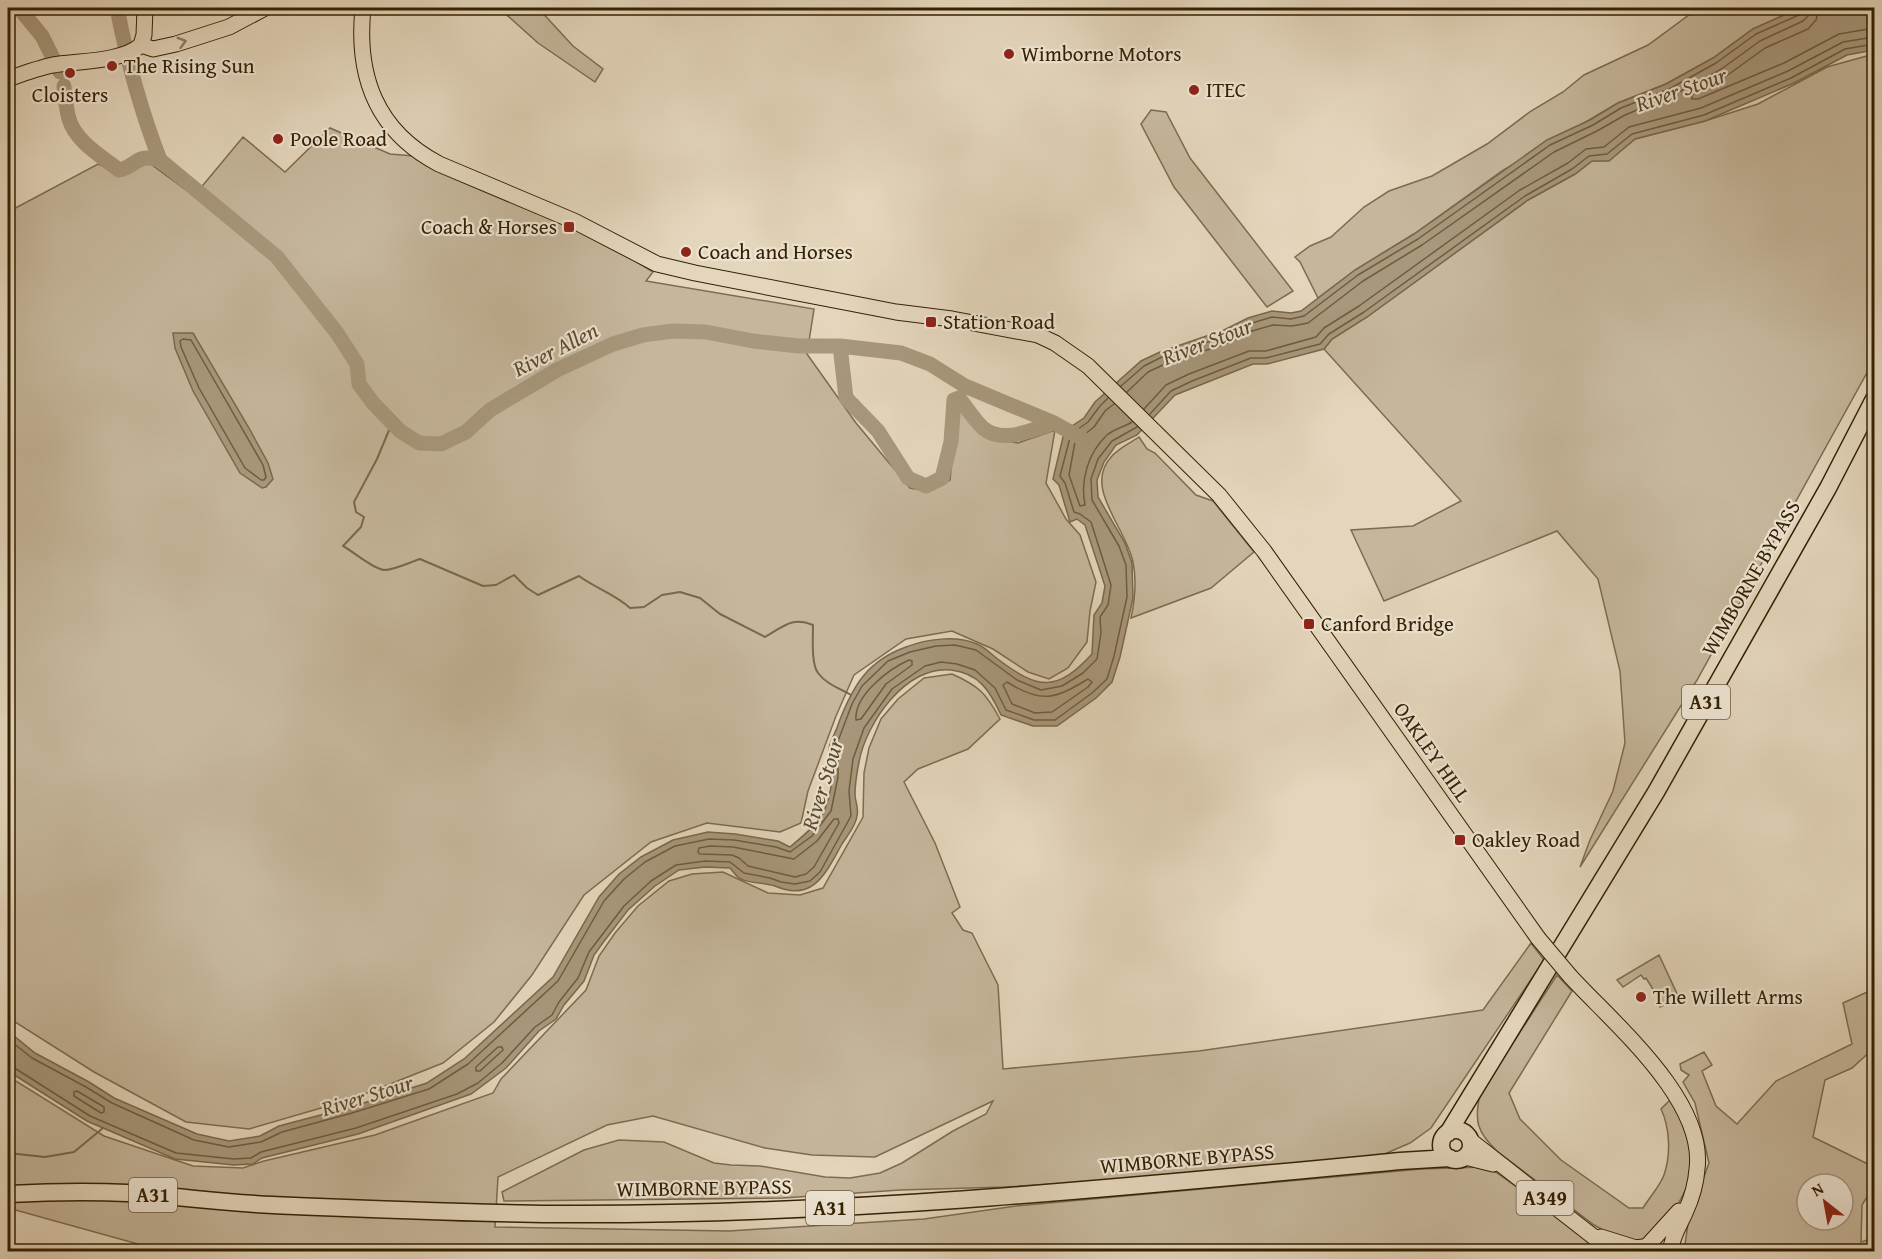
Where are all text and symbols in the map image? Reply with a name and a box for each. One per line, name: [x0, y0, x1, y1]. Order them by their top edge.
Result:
one-way arrow: [176, 37, 187, 49]
place label: Wimborne Motors: [1021, 38, 1181, 69]
marker: Wimborne Motors: [1002, 47, 1016, 61]
place label: The Rising Sun: [124, 50, 255, 81]
water label: River Stour: [1630, 58, 1732, 120]
marker: The Rising Sun: [105, 59, 119, 73]
marker: Cloisters: [63, 66, 77, 80]
place label: ITEC: [1206, 74, 1246, 105]
place label: Cloisters: [32, 79, 108, 110]
marker: ITEC: [1187, 83, 1201, 97]
place label: Poole Road: [290, 123, 388, 154]
marker: Poole Road: [271, 132, 285, 146]
place label: Coach & Horses: [421, 211, 557, 242]
marker: Coach & Horses: [562, 220, 576, 234]
place label: Coach and Horses: [698, 236, 853, 267]
marker: Coach and Horses: [679, 245, 693, 259]
place label: Station Road: [943, 306, 1056, 337]
water label: River Stour: [1156, 309, 1258, 373]
water label: River Allen: [506, 314, 603, 385]
marker: Station Road: [924, 315, 938, 329]
street label: WIMBORNE BYPASS: [1693, 494, 1808, 661]
place label: Canford Bridge: [1321, 608, 1454, 639]
marker: Canford Bridge: [1302, 617, 1316, 631]
road number: A31: [1682, 685, 1730, 719]
street label: OAKLEY HILL: [1386, 695, 1478, 808]
water label: River Stour: [793, 733, 851, 835]
place label: Oakley Road: [1472, 824, 1581, 855]
marker: Oakley Road: [1453, 833, 1467, 847]
place label: The Willett Arms: [1653, 981, 1803, 1012]
marker: The Willett Arms: [1634, 990, 1648, 1004]
water label: River Stour: [316, 1066, 418, 1124]
street label: WIMBORNE BYPASS: [1098, 1135, 1276, 1182]
street label: WIMBORNE BYPASS: [616, 1170, 792, 1205]
north arrow: [1795, 1172, 1855, 1232]
text: N: [1807, 1176, 1828, 1202]
road number: A31: [129, 1178, 177, 1212]
road number: A349: [1516, 1181, 1574, 1215]
road number: A31: [806, 1191, 854, 1225]

